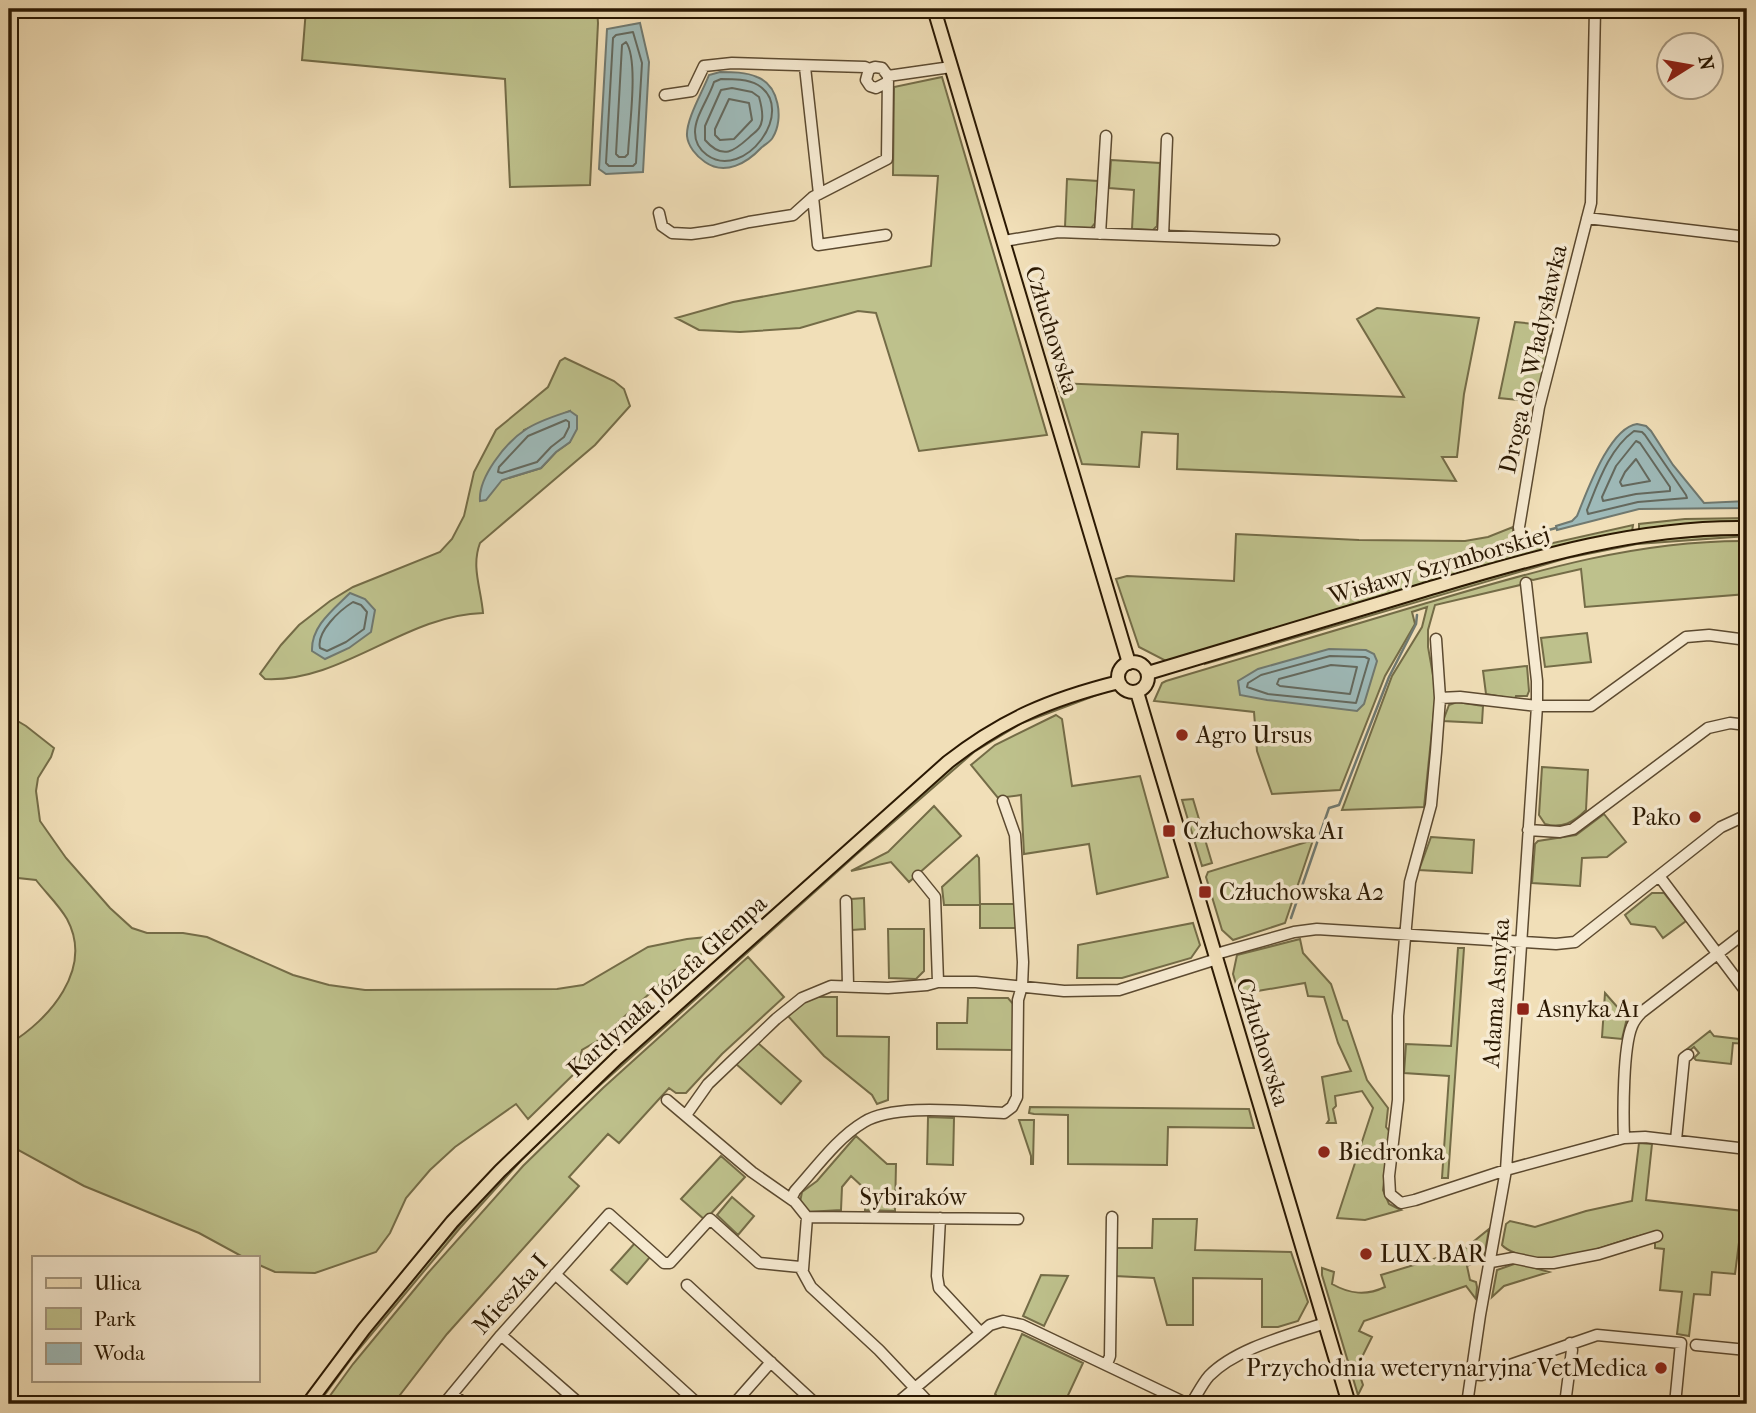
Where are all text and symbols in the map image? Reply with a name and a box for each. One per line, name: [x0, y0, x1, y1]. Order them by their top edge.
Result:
north arrow: [1654, 32, 1724, 102]
text: N: [1694, 54, 1718, 73]
street label: Droga do Władysławka: [1493, 241, 1573, 476]
street label: Człuchowska: [1019, 263, 1085, 398]
street label: Wisławy Szymborskiej: [1324, 520, 1553, 610]
place label: Agro Ursus: [1195, 721, 1312, 749]
marker: Agro Ursus: [1174, 727, 1190, 743]
place label: Pako: [1632, 803, 1681, 831]
marker: Pako: [1687, 809, 1703, 825]
place label: Człuchowska A1: [1183, 817, 1345, 845]
marker: Człuchowska A1: [1161, 823, 1177, 839]
place label: Człuchowska A2: [1219, 878, 1384, 906]
marker: Człuchowska A2: [1197, 884, 1213, 900]
street label: Kardynała Józefa Glempa: [561, 888, 773, 1083]
street label: Adama Asnyka: [1477, 917, 1515, 1070]
street label: Człuchowska: [1230, 975, 1296, 1110]
place label: Asnyka A1: [1536, 995, 1640, 1023]
marker: Asnyka A1: [1515, 1001, 1531, 1017]
place label: Biedronka: [1338, 1138, 1446, 1166]
marker: Biedronka: [1316, 1144, 1332, 1160]
street label: Sybiraków: [859, 1183, 968, 1211]
place label: LUX BAR: [1380, 1240, 1487, 1268]
marker: LUX BAR: [1358, 1246, 1374, 1262]
street label: Mieszka I: [467, 1248, 553, 1340]
legend: [32, 1256, 259, 1382]
text: Ulica: [94, 1271, 141, 1295]
text: Park: [94, 1307, 136, 1331]
text: Woda: [93, 1341, 145, 1365]
place label: Przychodnia weterynaryjna VetMedica: [1246, 1354, 1648, 1382]
marker: Przychodnia weterynaryjna VetMedica: [1653, 1360, 1669, 1376]

